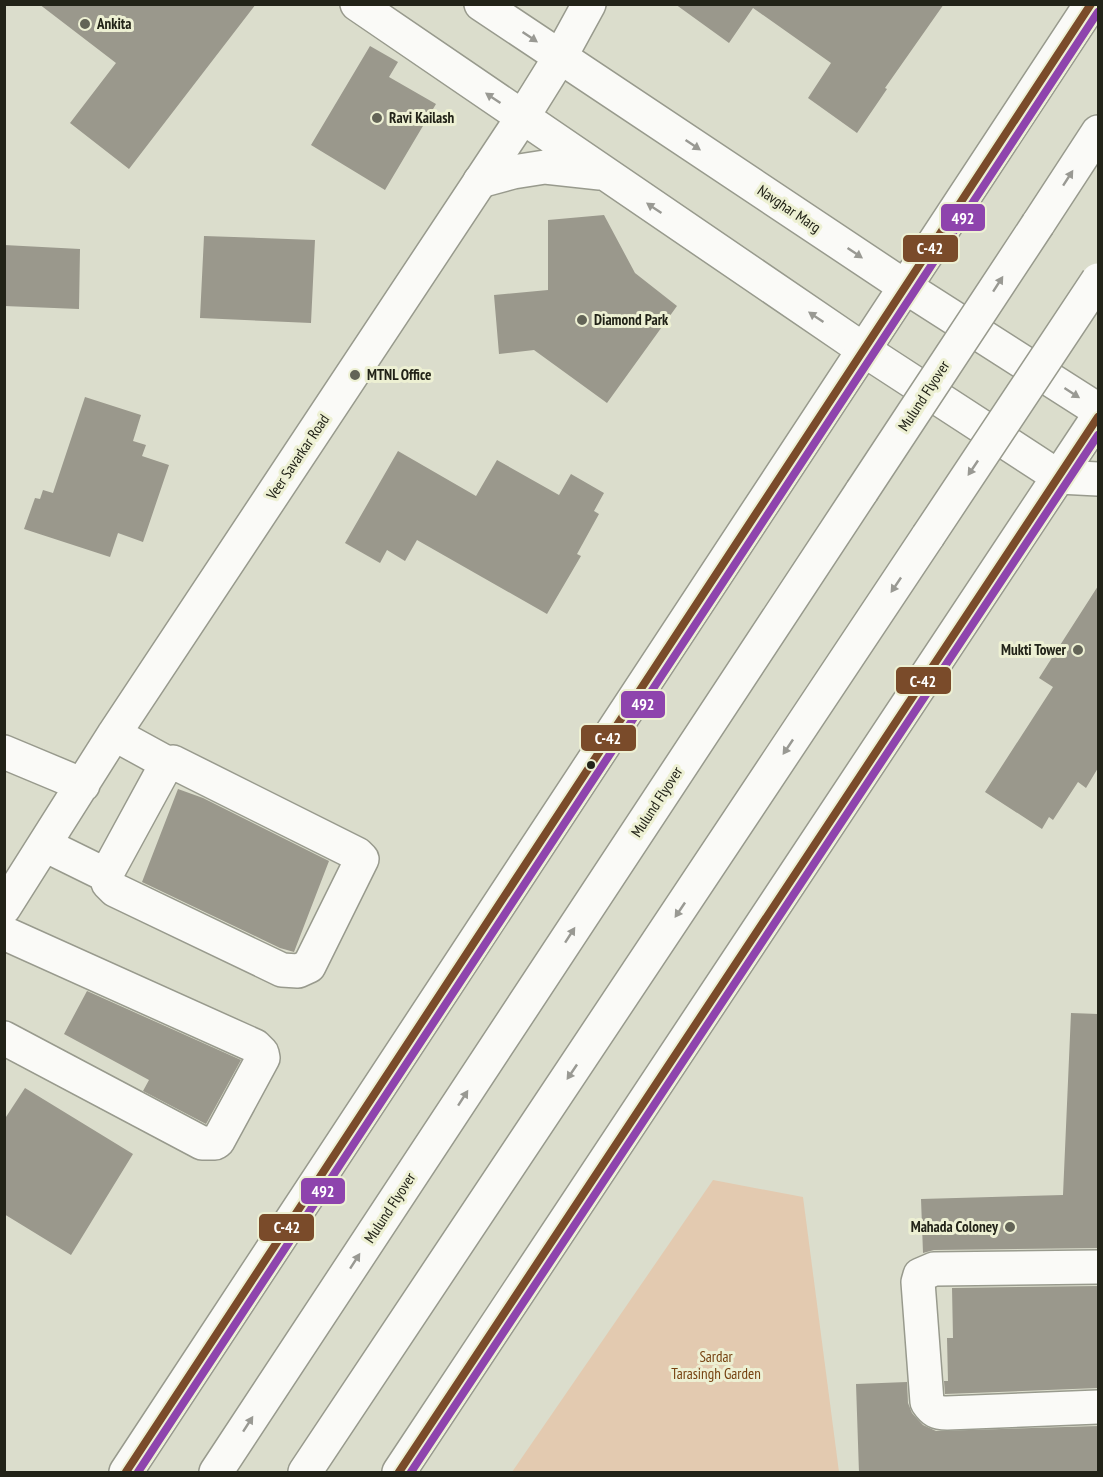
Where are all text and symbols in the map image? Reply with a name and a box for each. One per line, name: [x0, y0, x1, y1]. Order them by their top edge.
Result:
place label: Ankita: [96, 14, 131, 33]
marker: Ankita: [78, 17, 92, 31]
one-way arrow: [522, 31, 538, 42]
one-way arrow: [485, 93, 501, 104]
place label: Ravi Kailash: [389, 108, 454, 127]
marker: Ravi Kailash: [370, 111, 384, 125]
one-way arrow: [684, 139, 700, 151]
one-way arrow: [1062, 170, 1073, 186]
street label: Navghar Marg: [754, 180, 825, 237]
one-way arrow: [647, 202, 663, 214]
line badge: 492: [940, 203, 986, 232]
text: 492: [952, 208, 974, 228]
line badge: C-42: [902, 234, 959, 263]
text: C-42: [917, 238, 943, 258]
one-way arrow: [847, 247, 863, 258]
one-way arrow: [993, 276, 1004, 292]
place label: Diamond Park: [594, 310, 669, 329]
one-way arrow: [808, 311, 824, 323]
marker: Diamond Park: [575, 313, 589, 327]
street label: Mulund Flyover: [894, 356, 954, 435]
place label: MTNL Office: [367, 365, 431, 384]
marker: MTNL Office: [348, 368, 362, 382]
one-way arrow: [1064, 387, 1080, 398]
street label: Veer Savarkar Road: [262, 410, 333, 504]
one-way arrow: [967, 460, 979, 476]
one-way arrow: [890, 577, 901, 593]
place label: Mukti Tower: [1001, 640, 1067, 659]
marker: Mukti Tower: [1071, 643, 1085, 657]
line badge: C-42: [895, 666, 952, 695]
text: C-42: [910, 671, 936, 691]
line badge: 492: [620, 690, 666, 719]
text: 492: [632, 694, 654, 714]
line badge: C-42: [580, 724, 637, 752]
text: C-42: [595, 728, 621, 748]
one-way arrow: [782, 739, 793, 755]
unlabelled marker: [585, 759, 597, 771]
street label: Mulund Flyover: [627, 762, 687, 841]
one-way arrow: [674, 901, 685, 918]
one-way arrow: [564, 927, 575, 943]
one-way arrow: [566, 1064, 577, 1080]
one-way arrow: [457, 1090, 468, 1106]
street label: Mulund Flyover: [360, 1168, 420, 1247]
line badge: 492: [300, 1177, 346, 1205]
text: 492: [312, 1181, 334, 1201]
line badge: C-42: [258, 1213, 315, 1242]
text: C-42: [274, 1217, 300, 1237]
place label: Mahada Coloney: [911, 1217, 999, 1236]
marker: Mahada Coloney: [1003, 1220, 1017, 1234]
one-way arrow: [350, 1253, 361, 1269]
park label: Sardar Tarasingh Garden: [671, 1347, 761, 1383]
one-way arrow: [242, 1416, 254, 1432]

